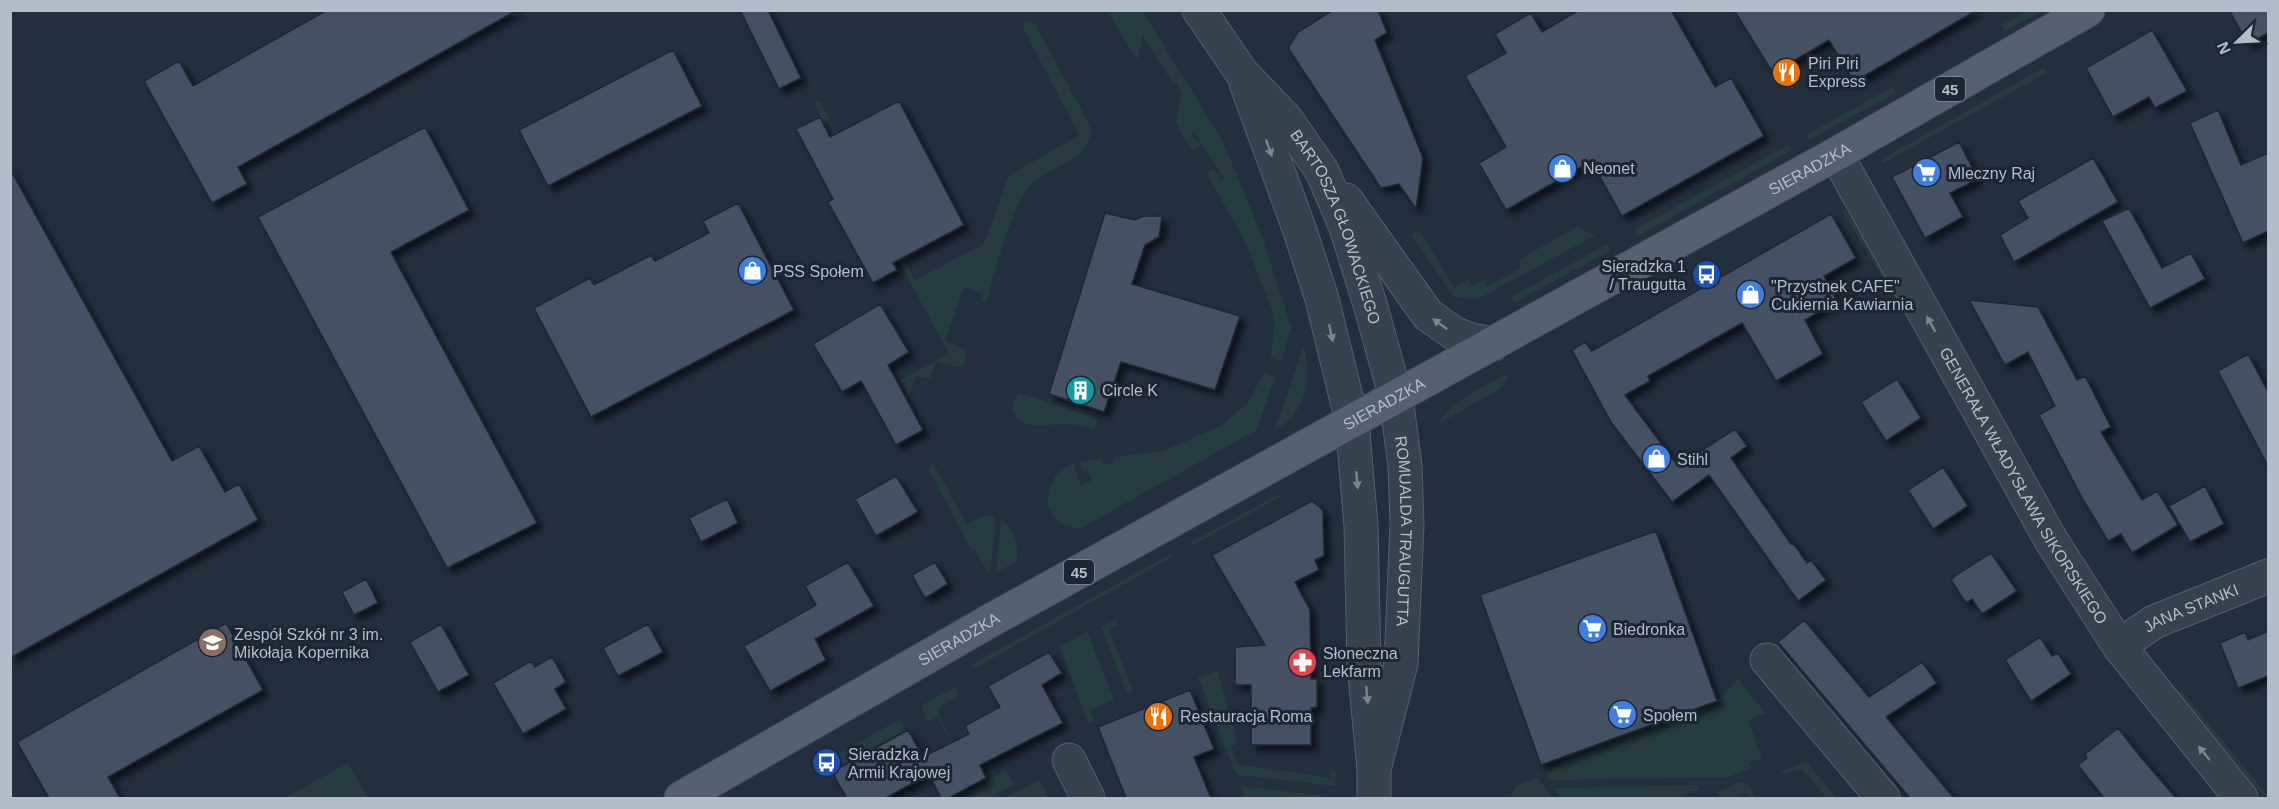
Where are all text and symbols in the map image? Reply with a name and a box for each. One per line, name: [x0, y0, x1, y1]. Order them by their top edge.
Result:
north arrow: [2207, 12, 2267, 72]
text: N: [2214, 39, 2234, 57]
place label: Piri Piri Express: [1808, 55, 1866, 90]
restaurant icon: Piri Piri Express: [1771, 56, 1803, 88]
road number: 45: [1935, 77, 1965, 101]
street label: BARTOSZA GŁOWACKIEGO: [1287, 126, 1384, 326]
one-way arrow: [1265, 139, 1275, 157]
street label: SIERADZKA: [1766, 139, 1853, 198]
shop icon: Neonet: [1546, 152, 1578, 184]
supermarket icon: Mleczny Raj: [1911, 157, 1943, 189]
place label: Neonet: [1583, 160, 1635, 177]
place label: Mleczny Raj: [1948, 165, 2035, 182]
shop icon: PSS Społem: [736, 255, 768, 287]
place label: Sieradzka 1 / Traugutta: [1602, 258, 1686, 293]
bus stop icon: Sieradzka 1 / Traugutta: [1691, 259, 1723, 291]
place label: PSS Społem: [773, 263, 864, 280]
place label: "Przystnek CAFE" Cukiernia Kawiarnia: [1771, 278, 1913, 313]
shop icon: "Przystnek CAFE" Cukiernia Kawiarnia: [1734, 279, 1766, 311]
one-way arrow: [1926, 315, 1936, 332]
one-way arrow: [1432, 318, 1447, 330]
one-way arrow: [1327, 323, 1337, 342]
street label: GENERAŁA WŁADYSŁAWA SIKORSKIEGO: [1937, 344, 2111, 627]
building icon: Circle K: [1065, 374, 1097, 406]
street label: SIERADZKA: [1340, 374, 1428, 433]
place label: Circle K: [1102, 382, 1158, 399]
street label: ROMUALDA TRAUGUTTA: [1393, 435, 1416, 627]
shop icon: Stihl: [1640, 443, 1672, 475]
place label: Stihl: [1677, 451, 1708, 468]
one-way arrow: [1352, 470, 1362, 489]
road number: 45: [1064, 560, 1094, 584]
street label: JANA STANKI: [2140, 580, 2241, 635]
street label: SIERADZKA: [915, 609, 1002, 669]
supermarket icon: Biedronka: [1576, 613, 1608, 645]
place label: Biedronka: [1613, 621, 1685, 638]
place label: Zespół Szkół nr 3 im. Mikołaja Kopernika: [234, 626, 383, 661]
school or university icon: Zespół Szkół nr 3 im. Mikołaja Kopernika: [197, 627, 229, 659]
place label: Słoneczna Lekfarm: [1323, 645, 1398, 680]
pharmacy icon: Słoneczna Lekfarm: [1286, 646, 1318, 678]
one-way arrow: [1362, 686, 1372, 705]
supermarket icon: Społem: [1606, 699, 1638, 731]
restaurant icon: Restauracja Roma: [1143, 700, 1175, 732]
place label: Społem: [1643, 707, 1697, 724]
place label: Restauracja Roma: [1180, 708, 1313, 725]
one-way arrow: [2197, 745, 2210, 761]
place label: Sieradzka / Armii Krajowej: [848, 746, 950, 781]
bus stop icon: Sieradzka / Armii Krajowej: [811, 747, 843, 779]

